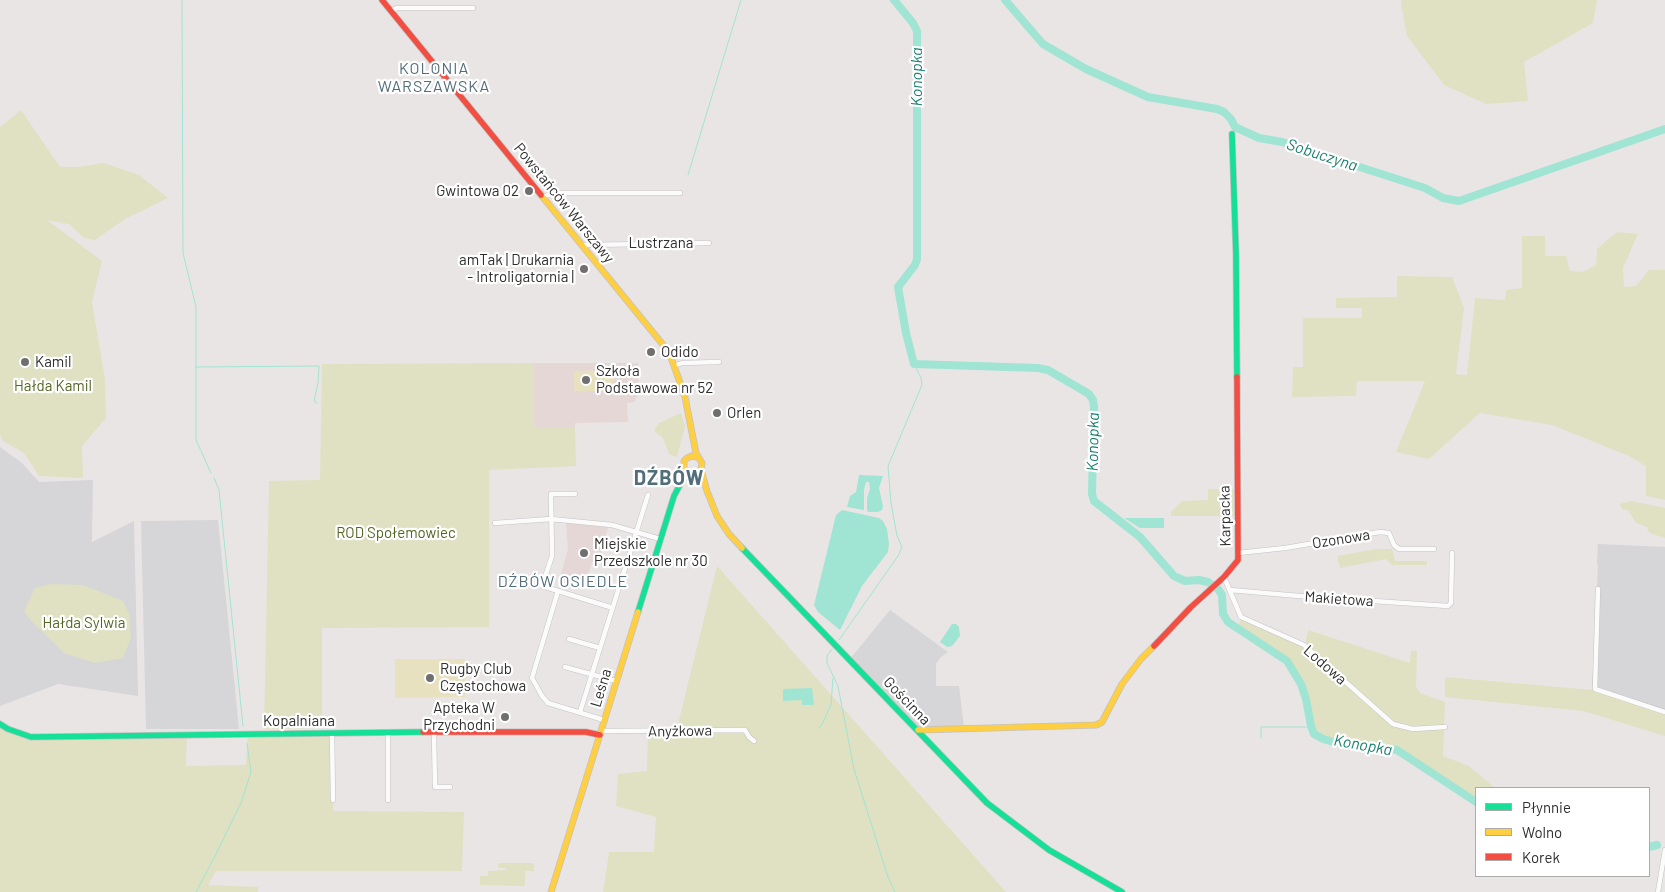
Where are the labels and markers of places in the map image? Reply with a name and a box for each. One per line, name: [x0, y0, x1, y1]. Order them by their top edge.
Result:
place label: Gwintowa 02: [436, 182, 519, 200]
marker: Gwintowa 02: [523, 185, 535, 197]
place label: amTak | Drukarnia - Introligatornia |: [459, 251, 574, 286]
marker: amTak | Drukarnia - Introligatornia |: [578, 263, 590, 275]
place label: Odido: [661, 343, 699, 361]
marker: Odido: [645, 346, 657, 358]
place label: Kamil: [35, 353, 72, 371]
marker: Kamil: [19, 356, 31, 368]
place label: Szkoła Podstawowa nr 52: [596, 362, 713, 397]
marker: Szkoła Podstawowa nr 52: [580, 374, 592, 386]
place label: Orlen: [727, 404, 761, 422]
marker: Orlen: [711, 407, 723, 419]
place label: Miejskie Przedszkole nr 30: [594, 535, 708, 570]
marker: Miejskie Przedszkole nr 30: [578, 547, 590, 559]
place label: Rugby Club Częstochowa: [440, 660, 526, 695]
marker: Rugby Club Częstochowa: [424, 672, 436, 684]
place label: Apteka W Przychodni: [423, 699, 495, 734]
marker: Apteka W Przychodni: [499, 711, 511, 723]

